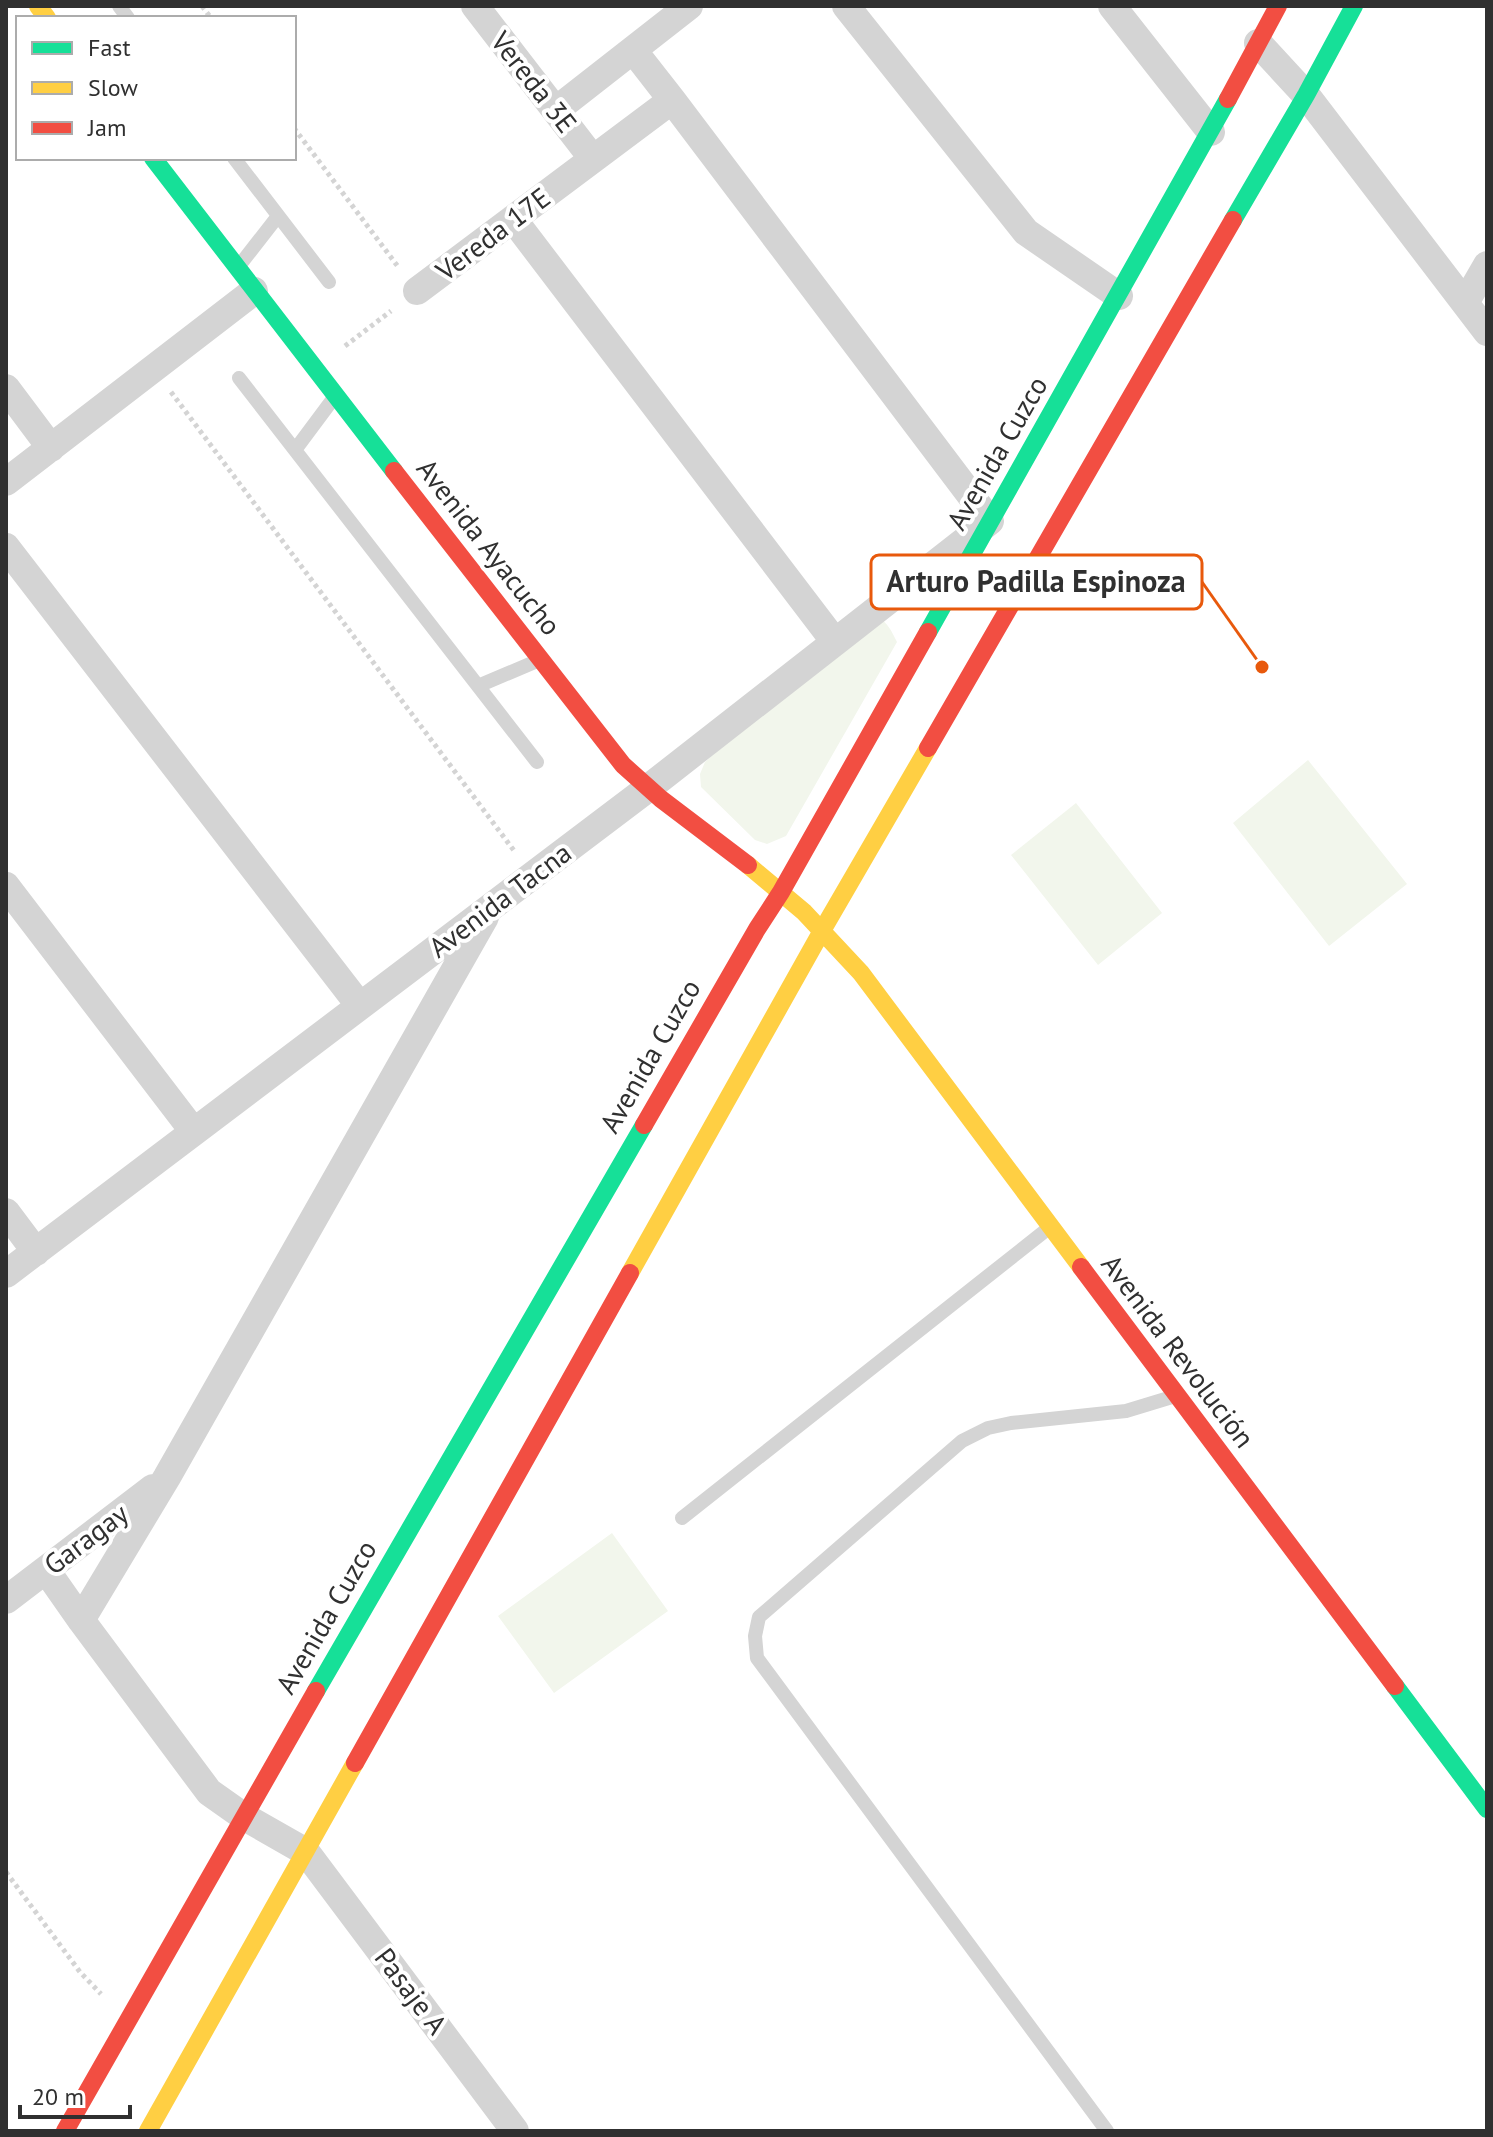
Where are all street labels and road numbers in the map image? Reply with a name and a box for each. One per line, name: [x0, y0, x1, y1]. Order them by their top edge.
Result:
street label: Vereda 3E: [483, 23, 586, 140]
street label: Vereda 17E: [427, 178, 557, 289]
street label: Avenida Cuzco: [938, 369, 1056, 536]
street label: Avenida Ayacucho: [409, 451, 570, 642]
street label: Avenida Tacna: [421, 834, 579, 965]
street label: Avenida Cuzco: [591, 972, 709, 1139]
street label: Avenida Revolución: [1094, 1247, 1263, 1455]
street label: Garagay: [36, 1495, 135, 1582]
street label: Avenida Cuzco: [267, 1533, 385, 1700]
street label: Pasaje A: [367, 1940, 456, 2042]

